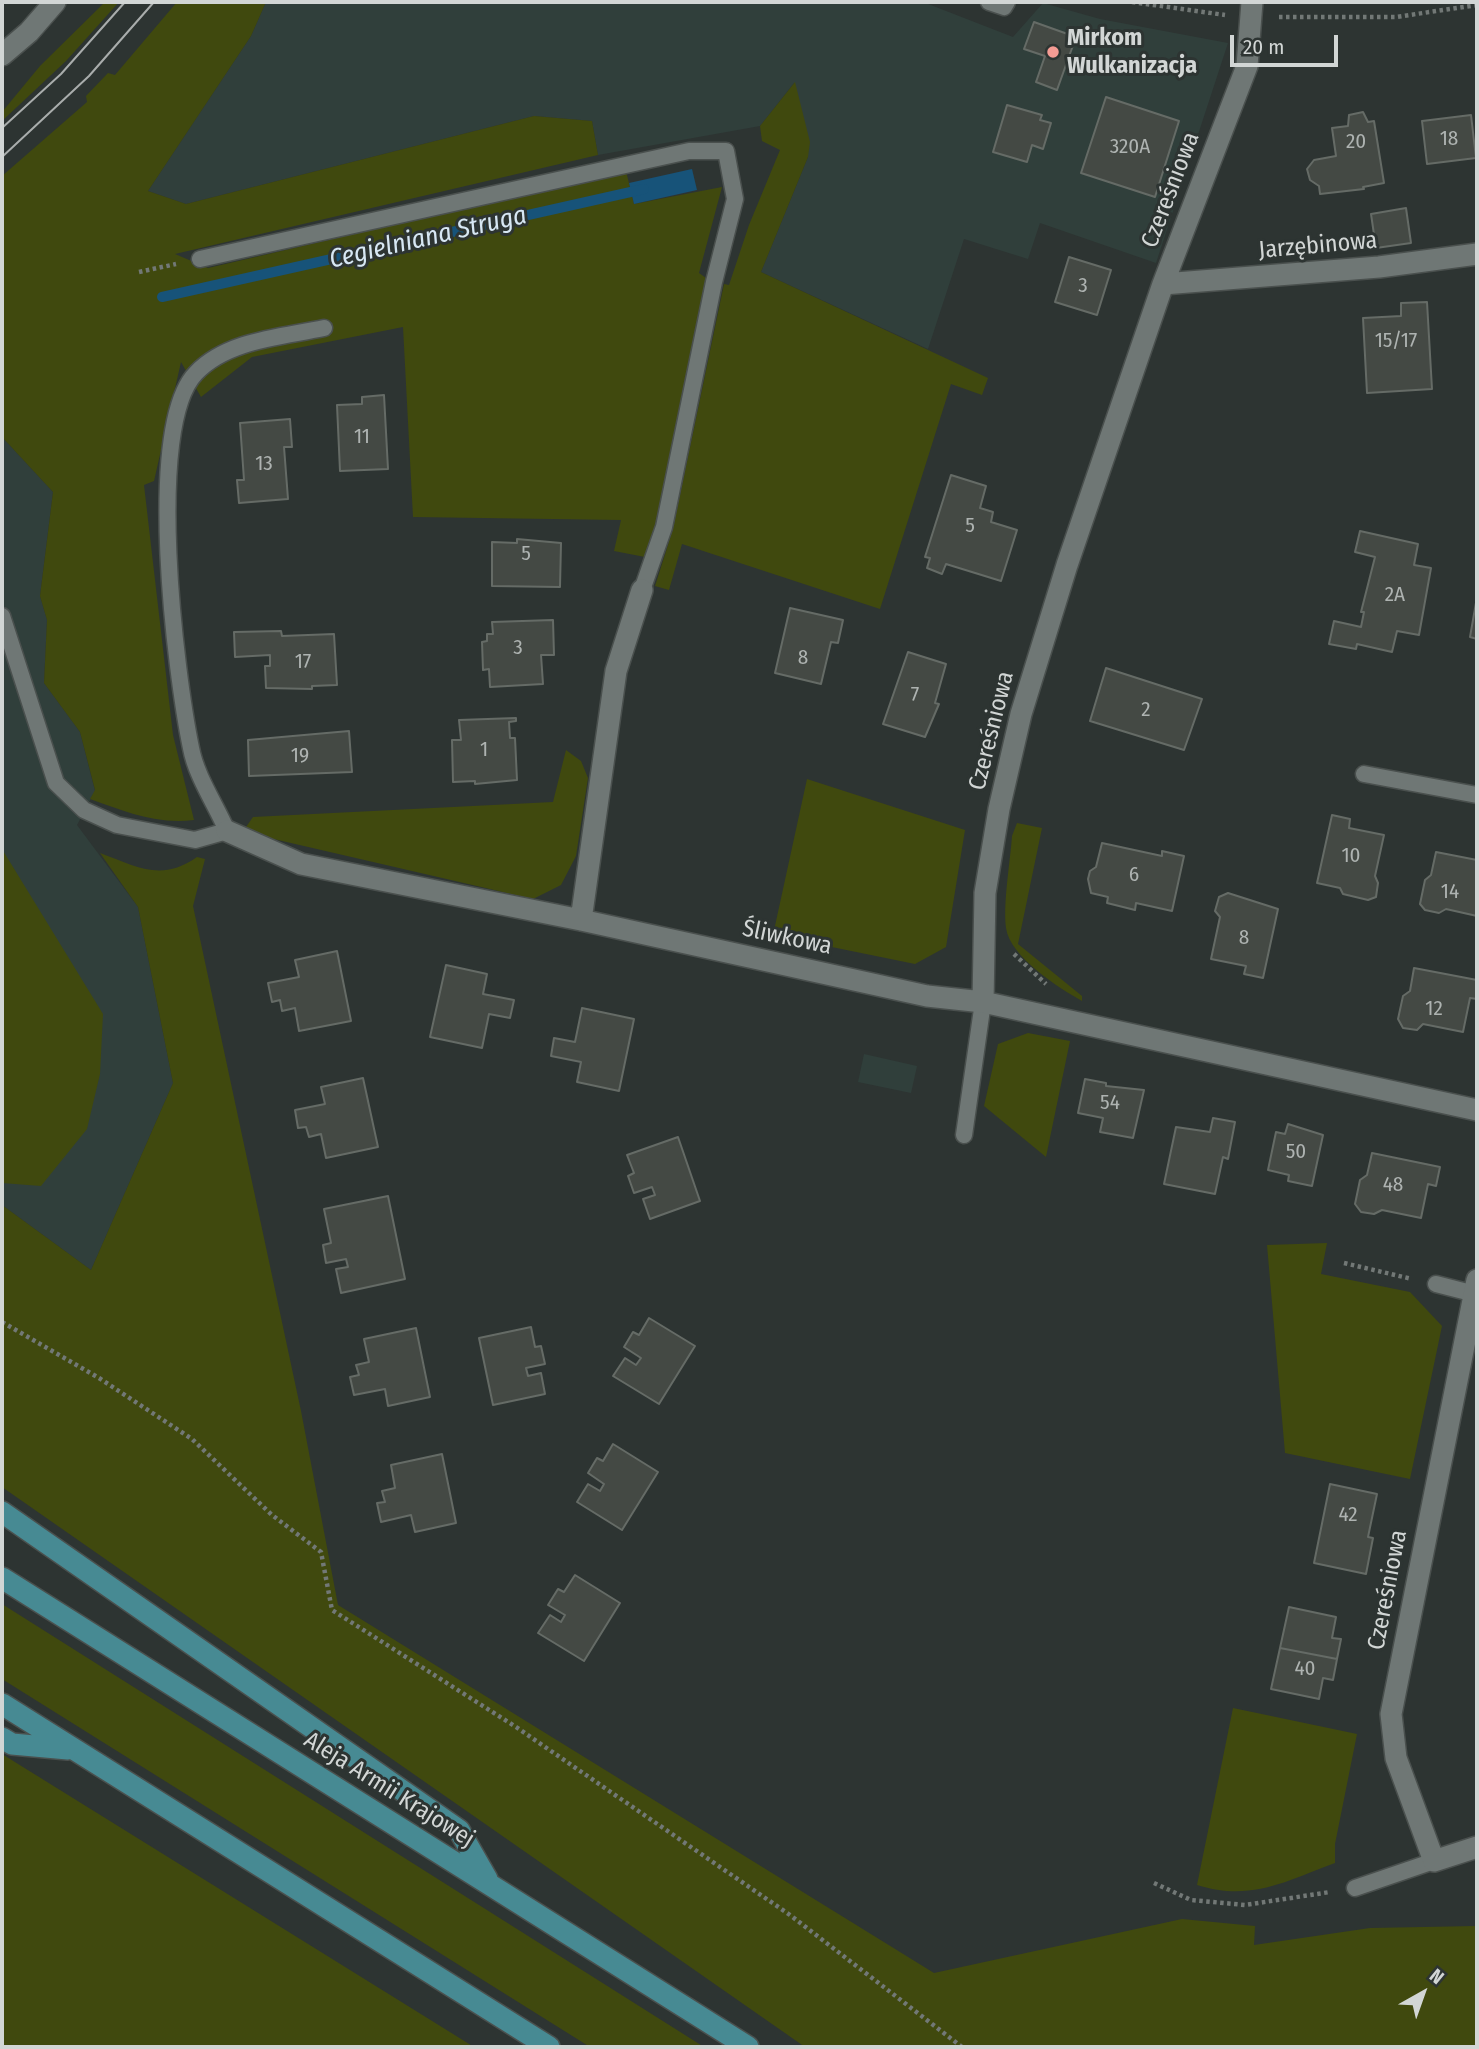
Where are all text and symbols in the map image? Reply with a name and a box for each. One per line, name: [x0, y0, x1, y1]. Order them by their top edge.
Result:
scale bar: [1234, 21, 1342, 65]
place label: Mirkom Wulkanizacja: [1067, 24, 1197, 80]
text: 20 m: [1243, 34, 1284, 60]
marker: Mirkom Wulkanizacja: [1045, 44, 1061, 60]
house number: 18: [1440, 126, 1458, 152]
street label: Czereśniowa: [1136, 128, 1206, 252]
house number: 20: [1346, 129, 1366, 155]
house number: 320A: [1110, 134, 1150, 160]
water label: Cegielniana Struga: [326, 200, 530, 276]
street label: Jarzębinowa: [1258, 226, 1378, 266]
house number: 3: [1078, 273, 1088, 299]
house number: 15/17: [1375, 328, 1417, 354]
house number: 11: [354, 424, 370, 450]
house number: 13: [255, 451, 273, 477]
house number: 5: [965, 513, 975, 539]
house number: 5: [521, 541, 531, 567]
house number: 2A: [1385, 582, 1405, 608]
house number: 3: [513, 635, 523, 661]
house number: 8: [798, 645, 808, 671]
house number: 17: [295, 649, 311, 675]
street label: Czereśniowa: [963, 669, 1021, 793]
house number: 7: [911, 682, 919, 708]
house number: 2: [1141, 697, 1151, 723]
house number: 1: [480, 737, 488, 763]
house number: 19: [291, 743, 309, 769]
house number: 10: [1341, 843, 1361, 869]
house number: 6: [1129, 862, 1139, 888]
house number: 14: [1441, 879, 1459, 905]
street label: Śliwkowa: [740, 914, 834, 962]
house number: 8: [1239, 925, 1249, 951]
house number: 12: [1425, 996, 1443, 1022]
house number: 54: [1100, 1090, 1120, 1116]
house number: 50: [1286, 1139, 1306, 1165]
house number: 48: [1383, 1172, 1403, 1198]
house number: 42: [1338, 1502, 1358, 1528]
street label: Czereśniowa: [1362, 1528, 1414, 1652]
house number: 40: [1294, 1656, 1316, 1682]
street label: Aleja Armii Krajowej: [298, 1726, 480, 1854]
north arrow: [1388, 1958, 1458, 2028]
text: N: [1425, 1964, 1449, 1989]

